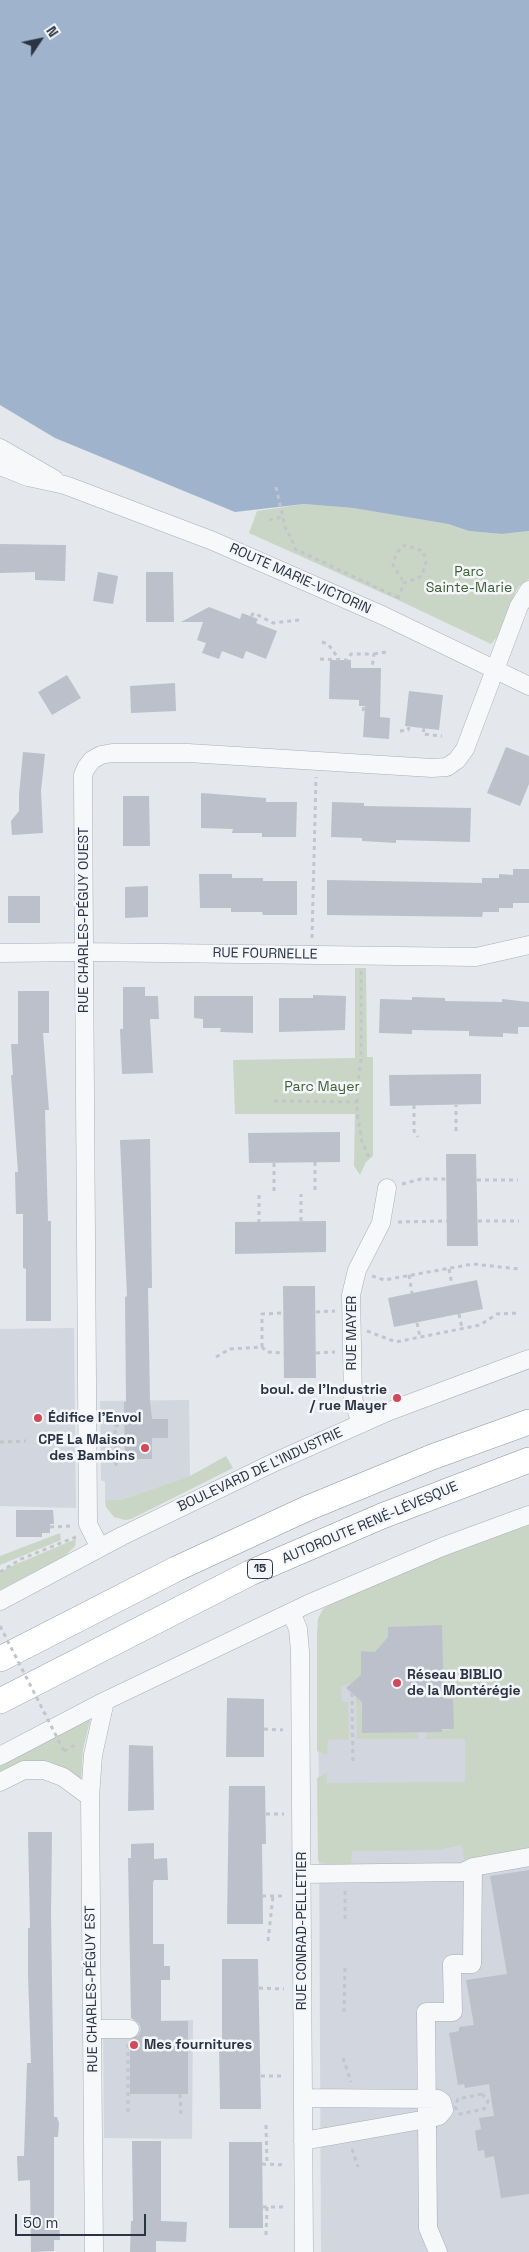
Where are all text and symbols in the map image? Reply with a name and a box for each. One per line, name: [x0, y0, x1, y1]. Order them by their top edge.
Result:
north arrow: [15, 15, 65, 65]
text: N: [42, 23, 63, 41]
street label: ROUTE MARIE-VICTORIN: [227, 540, 373, 618]
park label: Parc Sainte-Marie: [426, 564, 512, 596]
street label: RUE CHARLES-PÉGUY OUEST: [76, 827, 92, 1013]
street label: RUE FOURNELLE: [212, 945, 318, 963]
park label: Parc Mayer: [284, 1079, 360, 1095]
street label: RUE MAYER: [344, 1296, 360, 1370]
place label: boul. de l'Industrie / rue Mayer: [260, 1382, 387, 1414]
marker: boul. de l'Industrie / rue Mayer: [391, 1392, 403, 1404]
place label: Édifice l'Envol: [48, 1410, 141, 1426]
marker: Édifice l'Envol: [32, 1412, 44, 1424]
street label: BOULEVARD DE L'INDUSTRIE: [175, 1424, 345, 1516]
place label: CPE La Maison des Bambins: [38, 1432, 135, 1464]
marker: CPE La Maison des Bambins: [139, 1442, 151, 1454]
street label: AUTOROUTE RENÉ-LÉVESQUE: [279, 1478, 461, 1568]
road number: 15: [248, 1560, 272, 1578]
place label: Réseau BIBLIO de la Montérégie: [407, 1667, 521, 1700]
marker: Réseau BIBLIO de la Montérégie: [391, 1677, 403, 1689]
street label: RUE CONRAD-PELLETIER: [294, 1852, 310, 2010]
street label: RUE CHARLES-PÉGUY EST: [82, 1905, 102, 2073]
place label: Mes fournitures: [144, 2037, 252, 2053]
marker: Mes fournitures: [128, 2039, 140, 2051]
scale bar: [18, 2204, 149, 2236]
text: 50 m: [23, 2213, 58, 2232]

